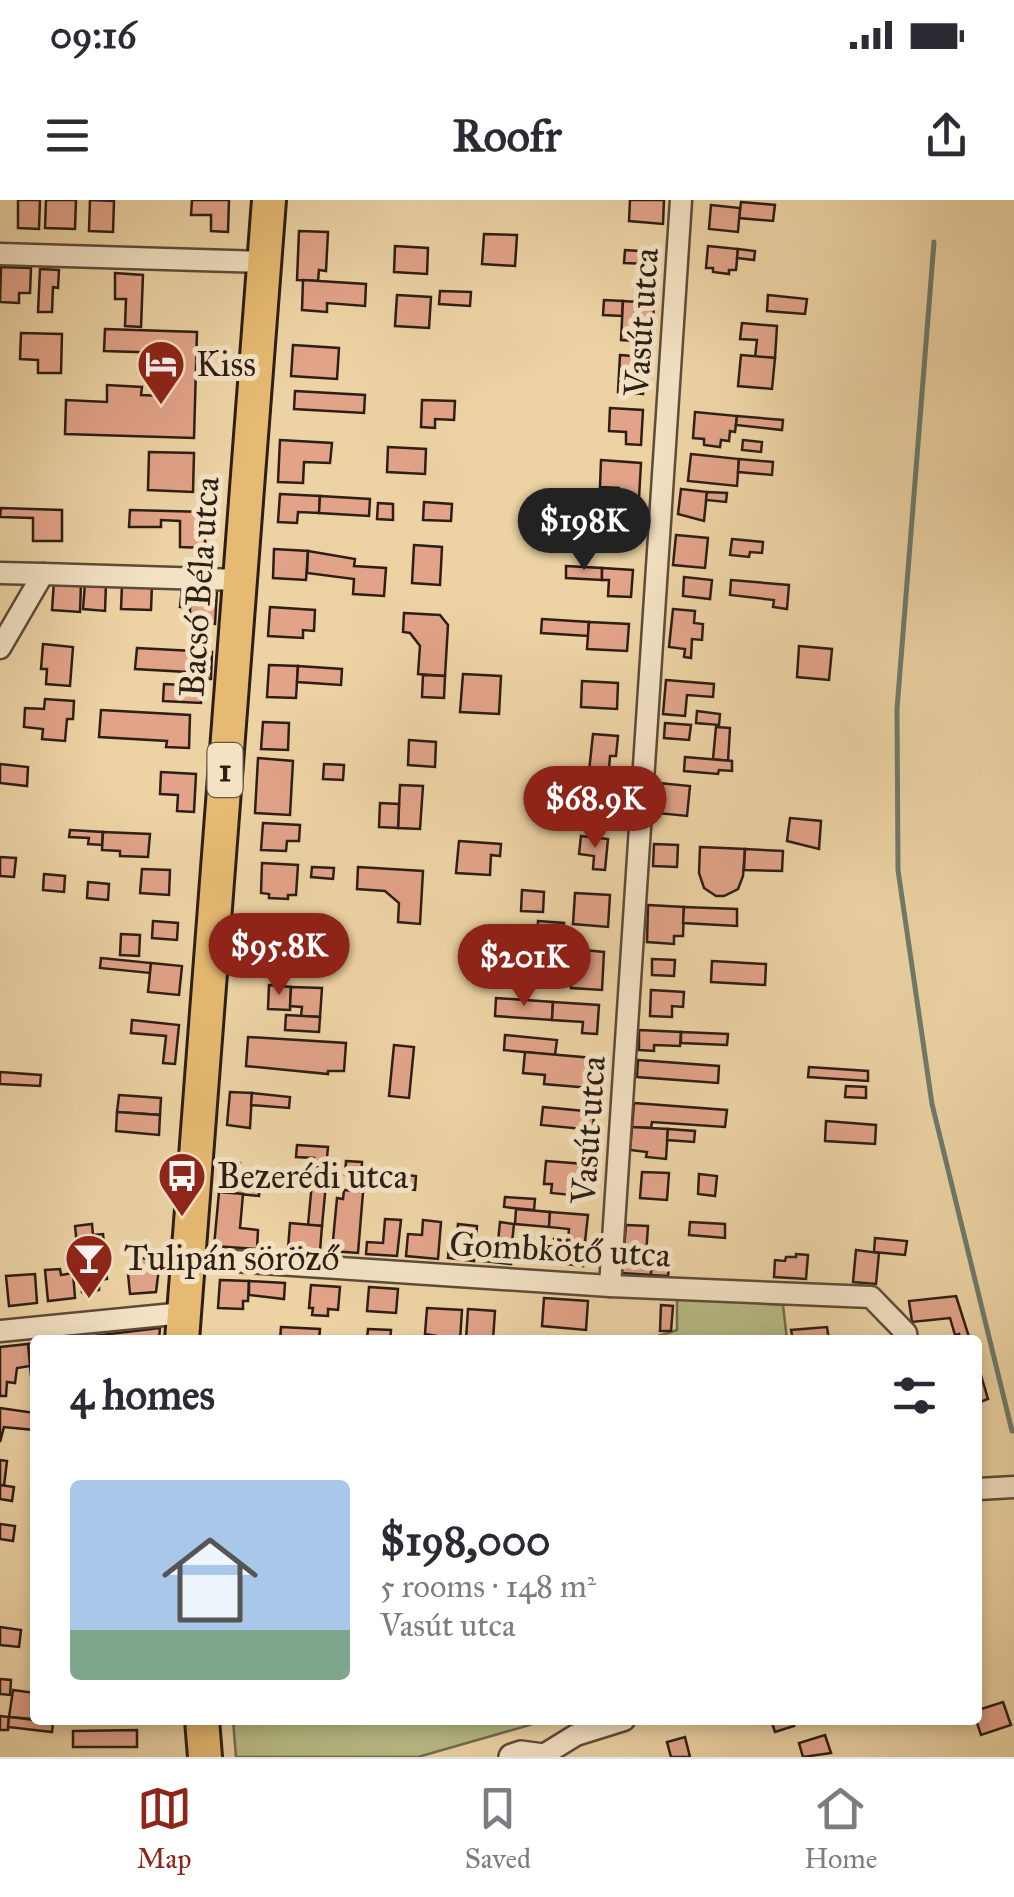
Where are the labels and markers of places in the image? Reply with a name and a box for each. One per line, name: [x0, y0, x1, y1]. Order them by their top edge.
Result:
hotel icon: Kiss: [135, 338, 187, 406]
place label: Kiss: [196, 343, 256, 386]
pin: $198K: [514, 488, 654, 573]
pin: $68.9K: [514, 766, 676, 851]
pin: $95.8K: [198, 913, 360, 998]
pin: $201K: [454, 924, 594, 1009]
bus stop icon: Bezerédi utca: [156, 1150, 208, 1218]
place label: Bezerédi utca: [217, 1155, 408, 1198]
bar icon: Tulipán söröző: [63, 1232, 115, 1300]
place label: Tulipán söröző: [124, 1237, 341, 1280]

